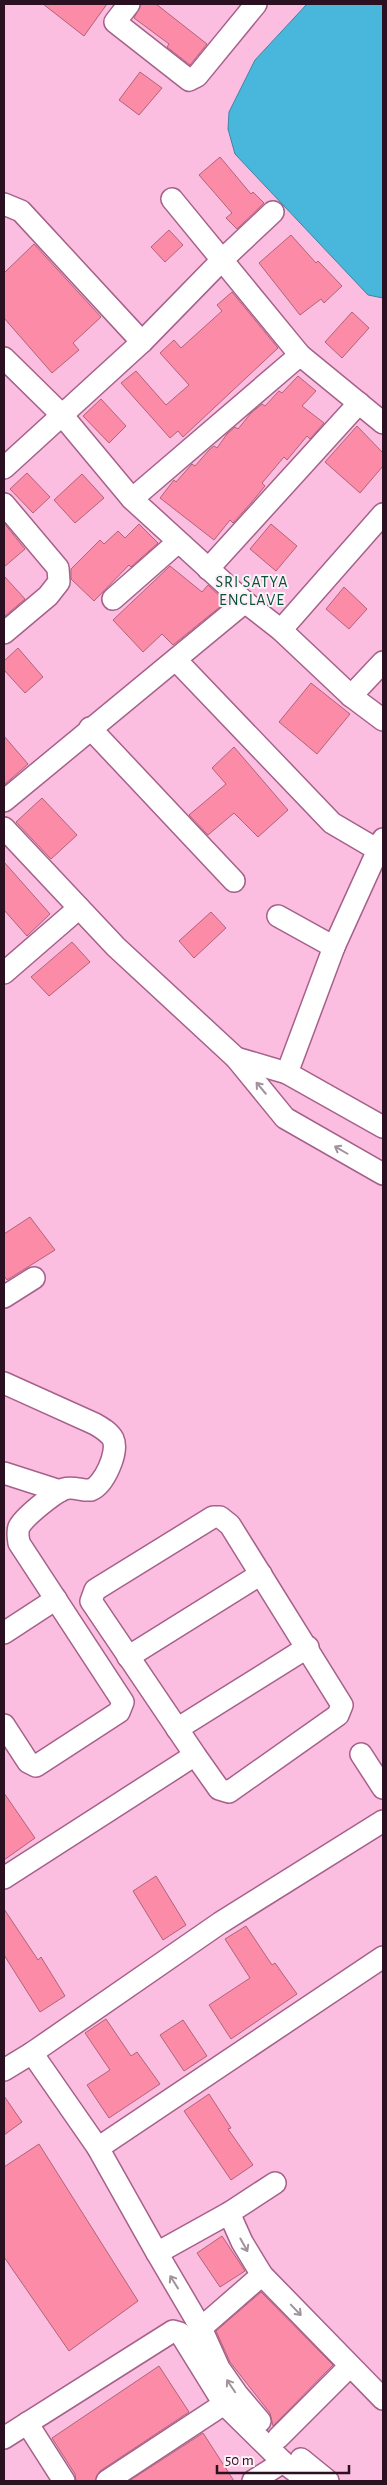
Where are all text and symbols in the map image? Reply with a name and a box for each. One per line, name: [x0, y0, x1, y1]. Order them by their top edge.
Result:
district label: SRI SATYA ENCLAVE: [215, 574, 289, 608]
one-way arrow: [255, 1082, 266, 1095]
one-way arrow: [334, 1144, 349, 1154]
one-way arrow: [240, 2237, 250, 2251]
one-way arrow: [169, 2276, 179, 2290]
one-way arrow: [290, 2304, 302, 2316]
one-way arrow: [226, 2379, 236, 2393]
scale bar: [217, 2442, 350, 2474]
text: 50 m: [225, 2453, 254, 2468]

